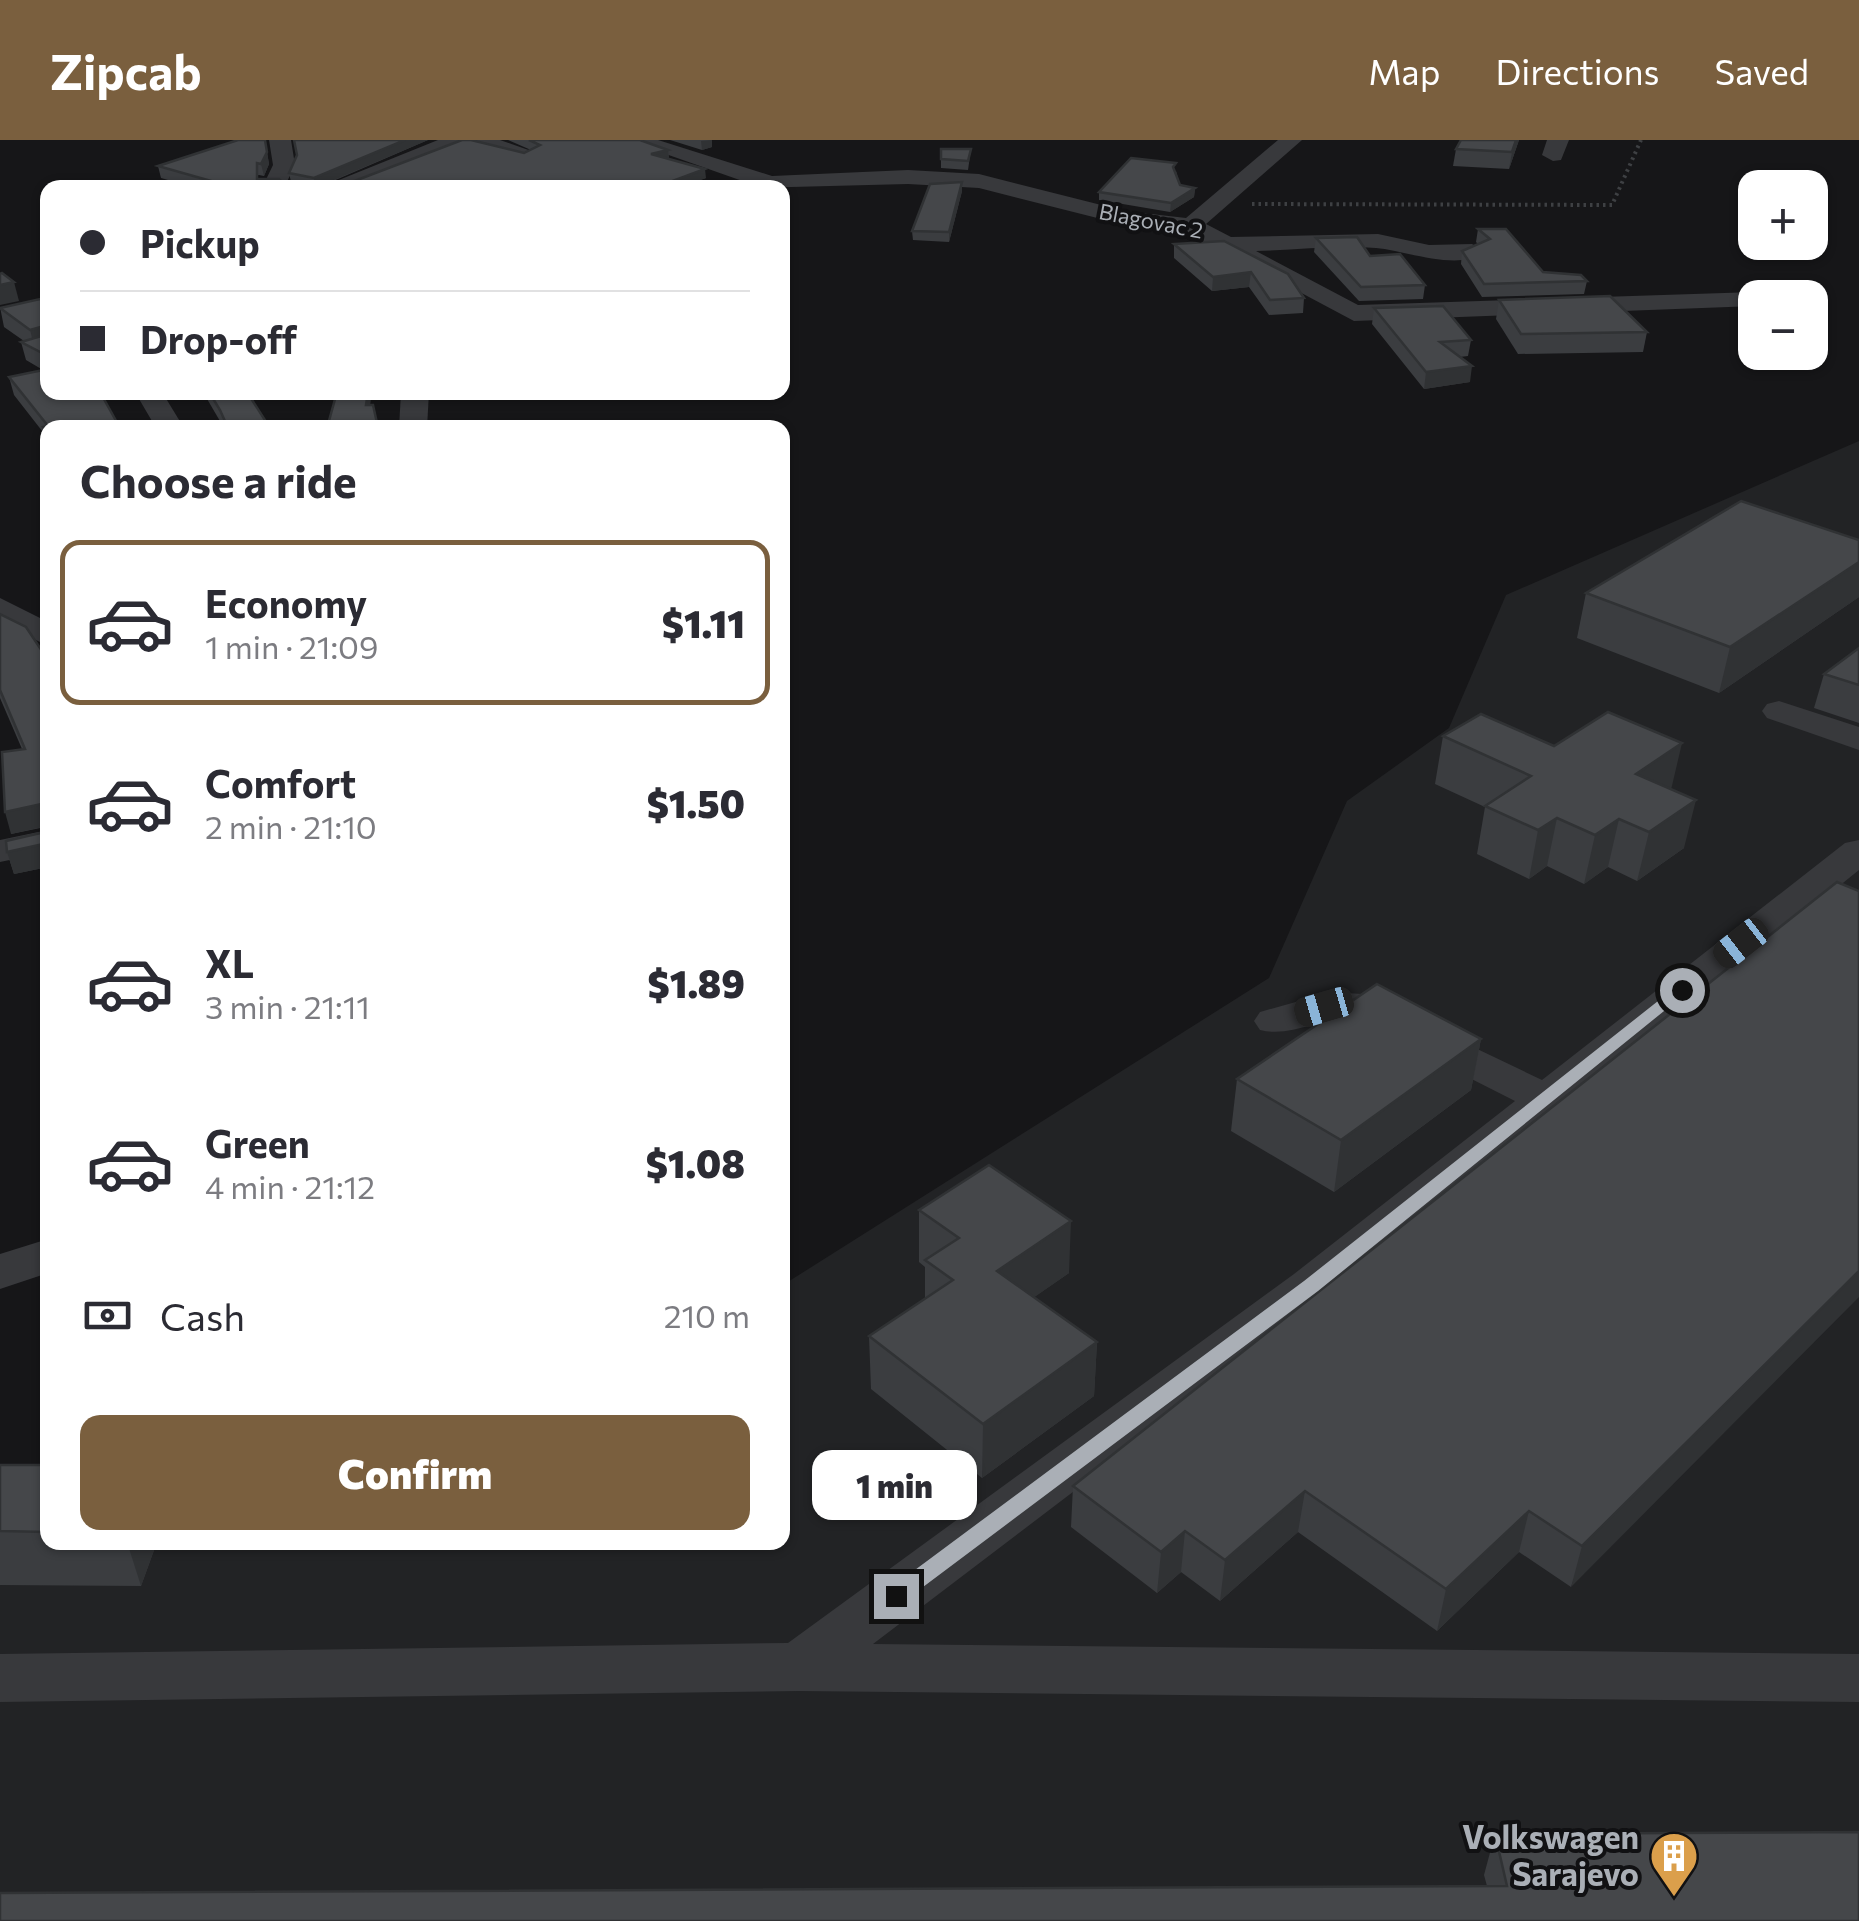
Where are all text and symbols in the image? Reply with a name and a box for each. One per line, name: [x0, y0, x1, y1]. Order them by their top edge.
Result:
text: Zipcab: [50, 41, 202, 100]
text: Map: [1368, 49, 1440, 92]
text: Directions: [1495, 49, 1660, 92]
text: Saved: [1715, 49, 1809, 92]
map controls: [1738, 170, 1828, 370]
button: +: [1738, 170, 1828, 260]
street label: Blagovac 2: [1097, 197, 1206, 244]
text: Pickup: [140, 219, 260, 266]
button: −: [1738, 280, 1828, 370]
text: Drop-off: [140, 315, 297, 362]
text: Choose a ride: [80, 452, 357, 507]
icon: car: [85, 578, 175, 668]
text: Economy: [205, 579, 367, 626]
text: $1.11: [662, 599, 745, 646]
text: 1 min · 21:09: [205, 626, 378, 666]
icon: car: [85, 758, 175, 848]
text: Comfort: [205, 759, 356, 806]
text: $1.50: [647, 779, 745, 826]
text: 2 min · 21:10: [205, 806, 377, 846]
car: [1708, 913, 1774, 973]
icon: car: [85, 938, 175, 1028]
text: XL: [205, 939, 254, 986]
text: $1.89: [648, 959, 745, 1006]
route start: [1660, 968, 1705, 1013]
car: [1291, 984, 1357, 1030]
text: 3 min · 21:11: [205, 986, 370, 1026]
icon: car: [85, 1118, 175, 1208]
text: Green: [205, 1119, 310, 1166]
text: $1.08: [646, 1139, 745, 1186]
text: 4 min · 21:12: [205, 1166, 375, 1206]
icon: cash: [80, 1288, 135, 1343]
text: Cash: [160, 1292, 245, 1339]
text: 210 m: [664, 1295, 750, 1335]
button: Confirm: [80, 1415, 750, 1530]
callout: 1 min: [814, 1451, 978, 1521]
text: 1 min: [856, 1465, 933, 1505]
route end: [874, 1574, 919, 1619]
place label: Volkswagen Sarajevo: [1462, 1816, 1639, 1893]
building icon: Volkswagen Sarajevo: [1648, 1830, 1700, 1898]

